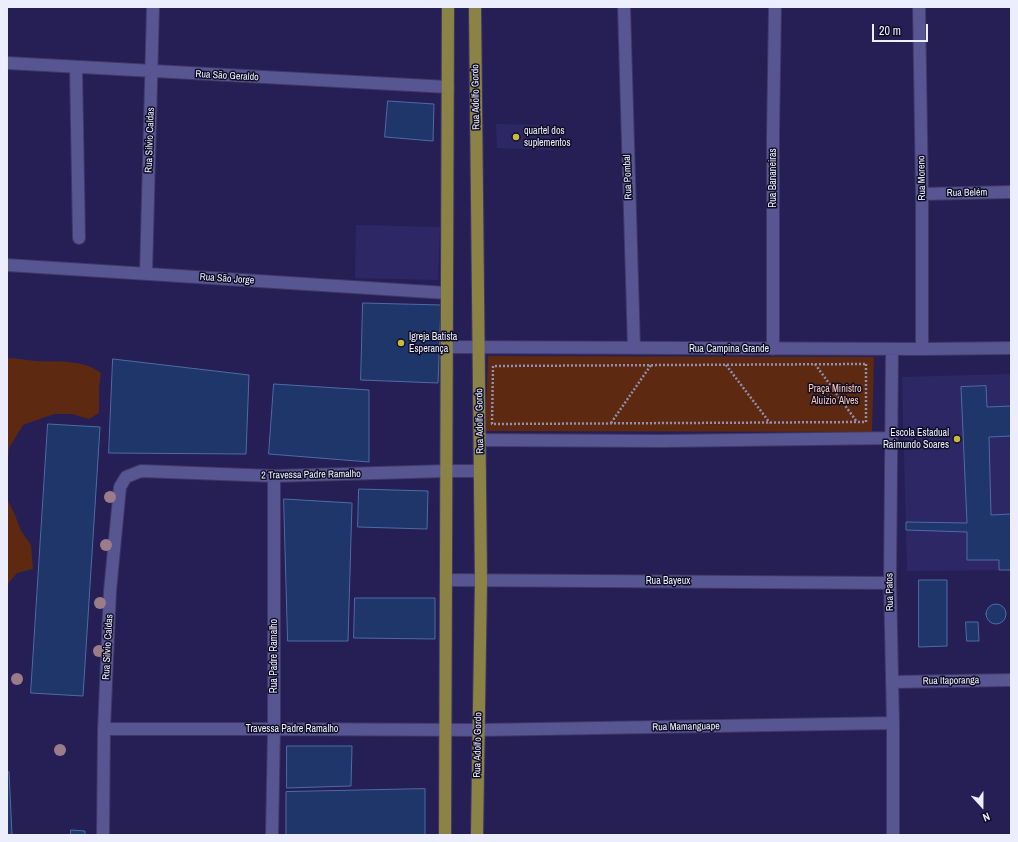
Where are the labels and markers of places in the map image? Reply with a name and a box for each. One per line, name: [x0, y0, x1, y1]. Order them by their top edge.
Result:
place label: quartel dos suplementos: [524, 125, 570, 148]
marker: quartel dos suplementos: [511, 132, 521, 142]
place label: Igreja Batista Esperança: [409, 331, 457, 354]
marker: Igreja Batista Esperança: [396, 338, 406, 348]
place label: Escola Estadual Raimundo Soares: [883, 427, 949, 450]
marker: Escola Estadual Raimundo Soares: [952, 434, 962, 444]

